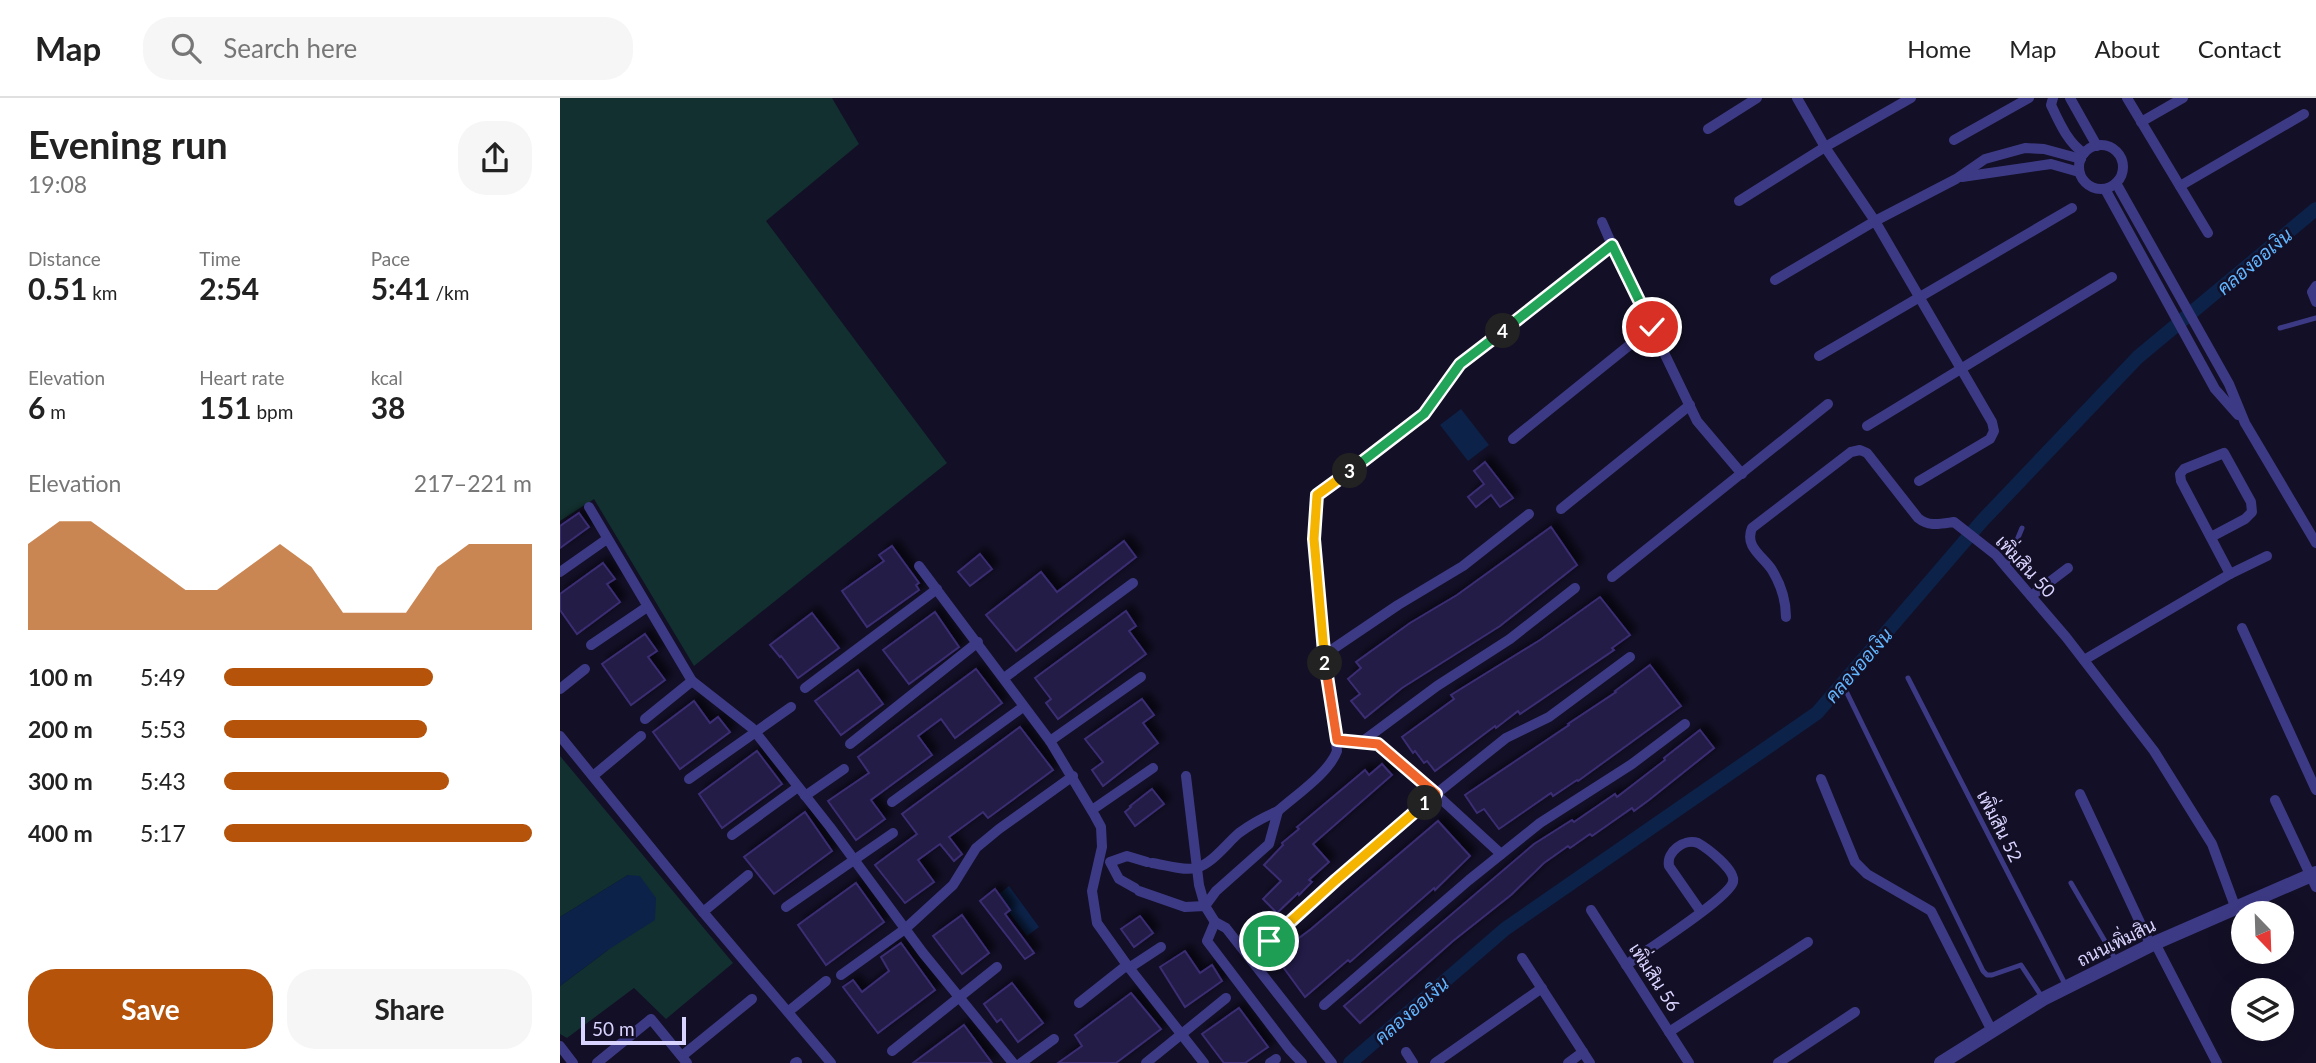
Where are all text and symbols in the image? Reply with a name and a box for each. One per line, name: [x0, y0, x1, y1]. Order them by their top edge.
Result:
search box: [143, 17, 633, 80]
text: Map: [35, 28, 101, 68]
icon: search: [167, 29, 205, 67]
text: Search here: [223, 32, 357, 64]
text: Home: [1907, 34, 1971, 63]
text: Map: [2009, 34, 2057, 63]
text: About: [2095, 34, 2160, 63]
text: Contact: [2198, 34, 2281, 63]
text: Evening run: [28, 121, 228, 167]
button: share: [458, 121, 532, 195]
text: 19:08: [28, 170, 87, 198]
water label: คลองออเงิน: [2212, 223, 2296, 299]
text: Distance: [28, 247, 101, 270]
text: Time: [199, 247, 241, 270]
text: Pace: [371, 247, 410, 270]
text: 0.51: [28, 270, 87, 306]
text: 2:54: [199, 270, 259, 306]
text: 5:41: [371, 270, 431, 306]
text: km: [87, 281, 117, 304]
text: /km: [431, 281, 469, 304]
pin: [1622, 297, 1682, 357]
icon: check: [1633, 308, 1671, 346]
pin: 4: [1486, 314, 1520, 348]
text: 4: [1497, 319, 1508, 342]
text: Elevation: [28, 366, 105, 389]
text: Heart rate: [199, 366, 285, 389]
text: kcal: [371, 366, 403, 389]
text: 6: [28, 389, 45, 425]
text: 151: [199, 389, 252, 425]
text: 38: [371, 389, 405, 425]
text: m: [45, 400, 66, 423]
text: bpm: [252, 400, 293, 423]
pin: 3: [1332, 454, 1368, 488]
text: 3: [1344, 459, 1355, 482]
text: Elevation: [28, 469, 121, 497]
text: 217–221 m: [414, 469, 532, 497]
street label: เพิ่มสิน 50: [1992, 528, 2063, 602]
water label: คลองออเงิน: [1819, 623, 1897, 707]
pin: 2: [1308, 646, 1342, 680]
text: 2: [1319, 651, 1330, 674]
text: 100 m: [28, 663, 93, 691]
text: 5:49: [140, 663, 186, 691]
text: 200 m: [28, 715, 93, 743]
text: 5:53: [140, 715, 186, 743]
text: 300 m: [28, 767, 93, 795]
text: 5:43: [140, 767, 186, 795]
street label: เพิ่มสิน 52: [1973, 785, 2030, 865]
pin: 1: [1408, 786, 1442, 820]
text: 1: [1419, 791, 1430, 814]
text: 400 m: [28, 819, 93, 847]
text: 5:17: [140, 819, 186, 847]
north arrow: [2231, 901, 2294, 964]
map controls: [2231, 901, 2294, 1041]
pin: [1239, 911, 1299, 971]
street label: ถนนเพิ่มสิน: [2072, 911, 2159, 970]
icon: arrive: [1250, 922, 1288, 960]
street label: เพิ่มสิน 56: [1625, 937, 1688, 1015]
button: Save: [28, 969, 273, 1049]
button: Share: [287, 969, 532, 1049]
water label: คลองออเงิน: [1369, 971, 1453, 1049]
button: layers: [2231, 978, 2294, 1041]
scale bar: [581, 1014, 686, 1046]
text: 50 m: [592, 1017, 635, 1040]

